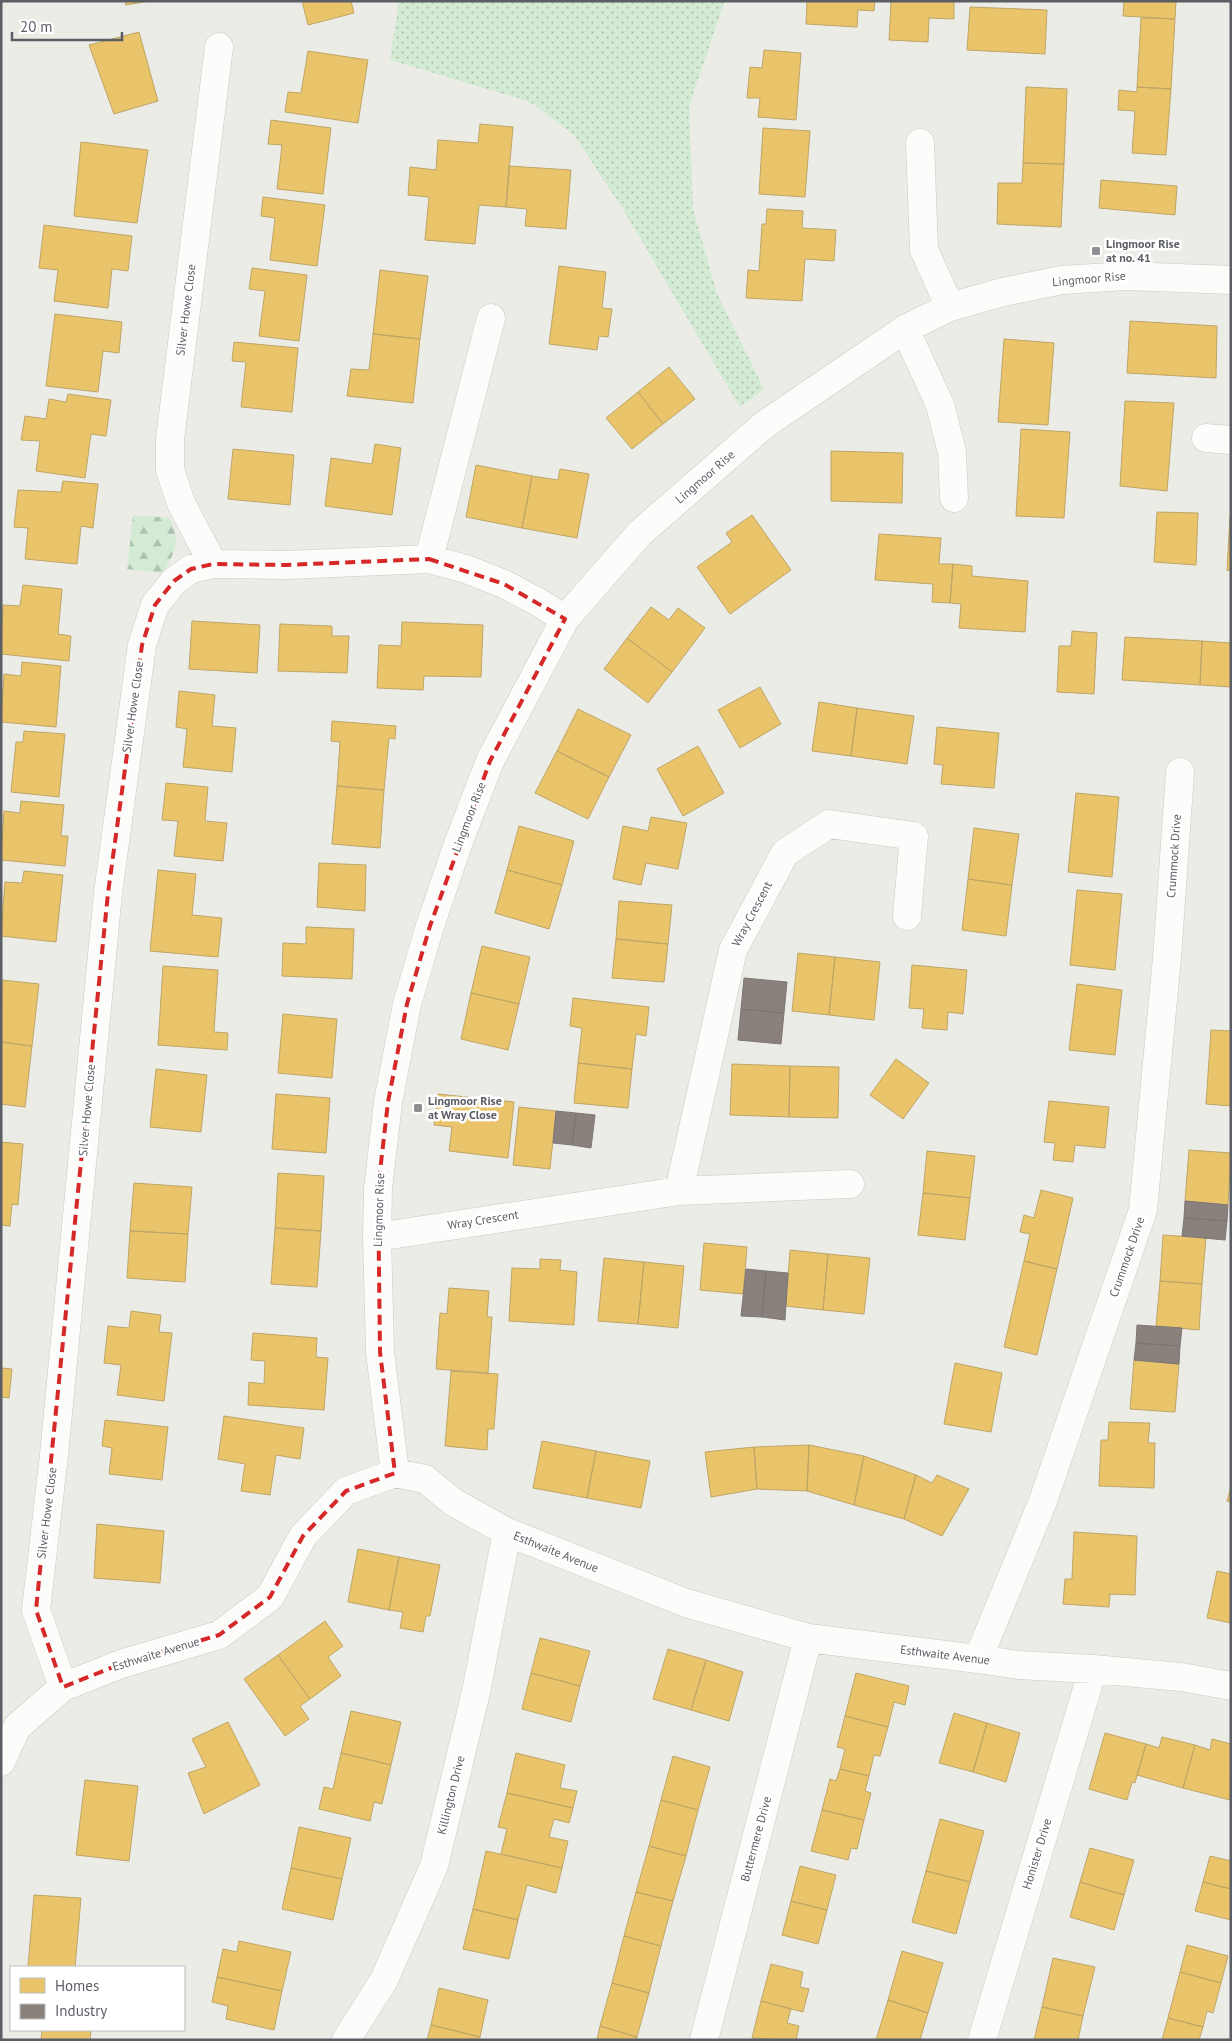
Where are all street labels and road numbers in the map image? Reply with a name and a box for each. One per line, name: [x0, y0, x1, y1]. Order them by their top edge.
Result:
street label: Silver Howe Close: [172, 263, 199, 357]
street label: Lingmoor Rise: [1052, 268, 1126, 289]
street label: Lingmoor Rise: [672, 447, 737, 507]
street label: Silver Howe Close: [119, 660, 146, 754]
street label: Lingmoor Rise: [448, 780, 489, 854]
street label: Crummock Drive: [1163, 814, 1184, 898]
street label: Wray Crescent: [728, 879, 775, 949]
street label: Silver Howe Close: [75, 1063, 98, 1157]
street label: Lingmoor Rise: [370, 1173, 387, 1247]
street label: Wray Crescent: [446, 1206, 519, 1233]
street label: Crummock Drive: [1106, 1215, 1147, 1299]
street label: Silver Howe Close: [33, 1466, 60, 1560]
street label: Esthwaite Avenue: [511, 1528, 601, 1575]
street label: Esthwaite Avenue: [110, 1633, 201, 1674]
street label: Esthwaite Avenue: [899, 1642, 991, 1667]
street label: Killington Drive: [433, 1754, 468, 1836]
street label: Buttermere Drive: [737, 1795, 774, 1883]
street label: Honister Drive: [1019, 1816, 1054, 1891]

